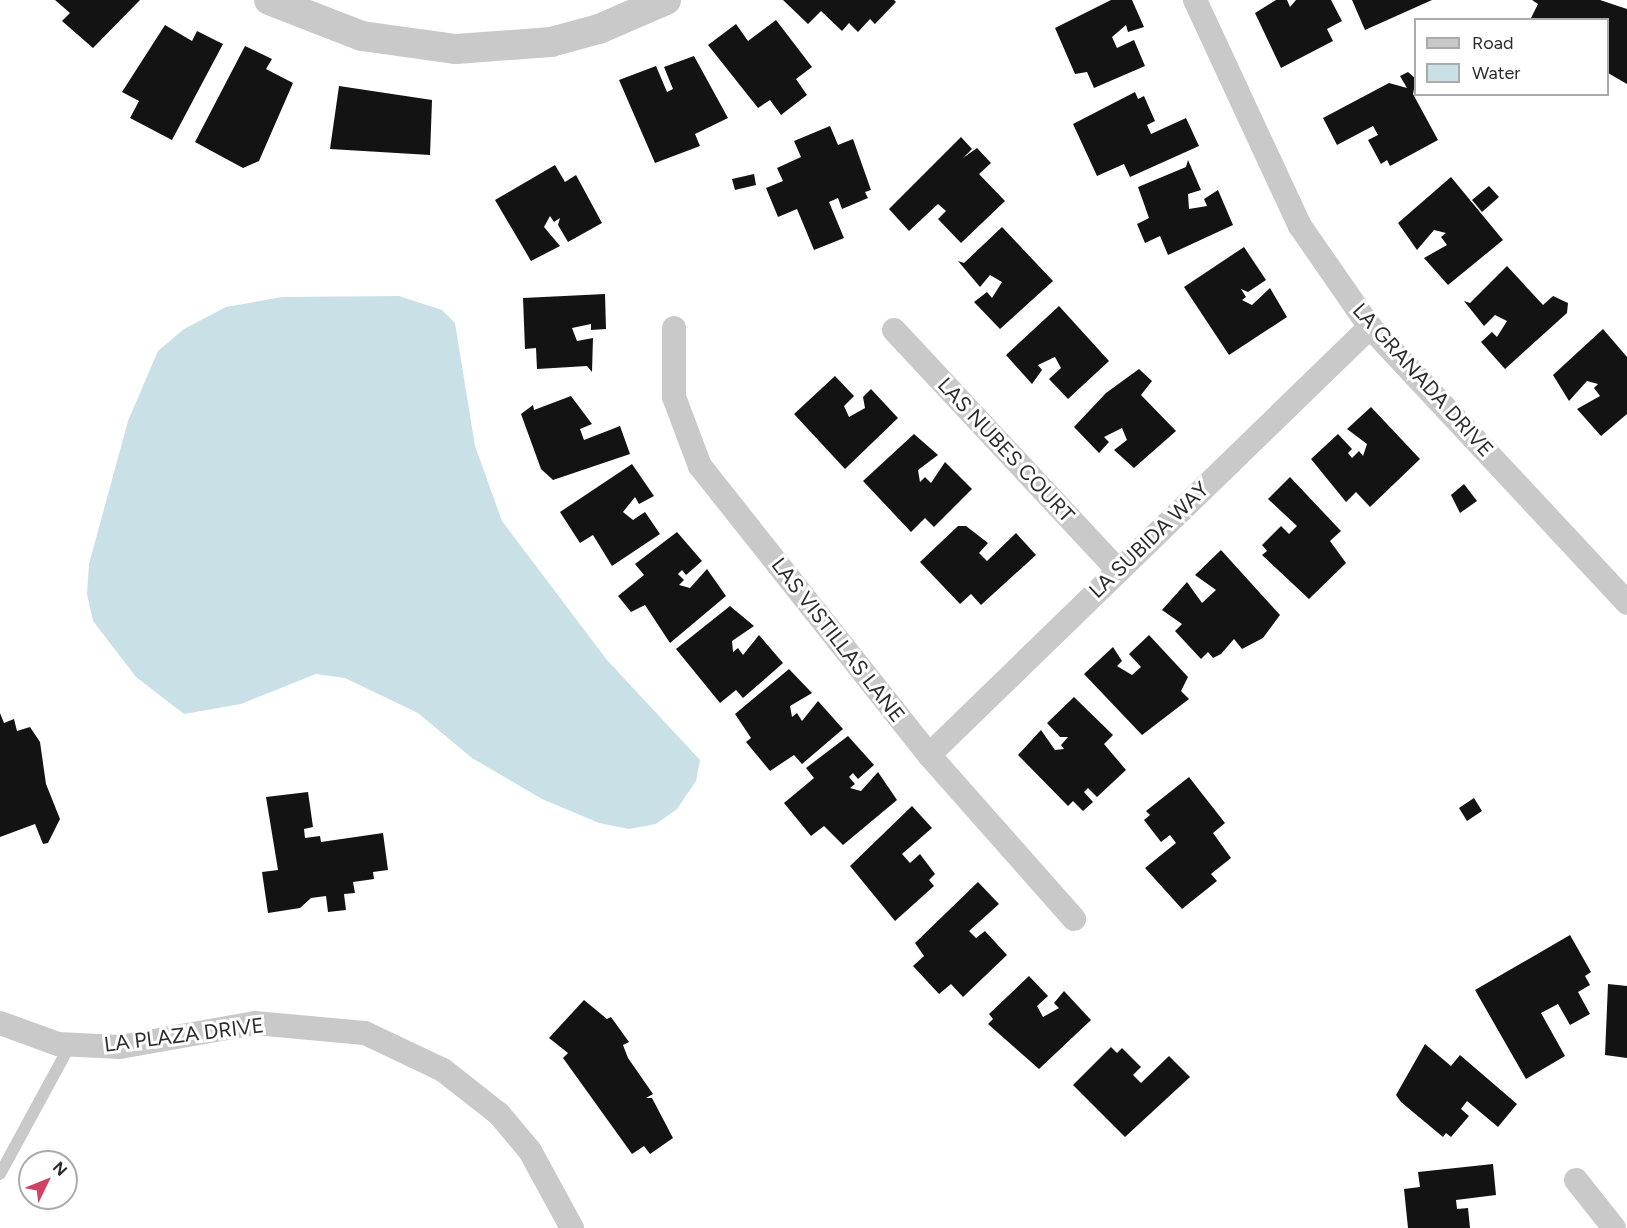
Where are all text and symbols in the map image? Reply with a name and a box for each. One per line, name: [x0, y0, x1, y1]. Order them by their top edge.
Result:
legend: [1414, 18, 1609, 96]
text: Road: [1472, 32, 1513, 54]
text: Water: [1472, 62, 1520, 84]
street label: LA GRANADA DRIVE: [1347, 298, 1499, 462]
street label: LAS NUBES COURT: [932, 372, 1080, 528]
street label: LA SUBIDA WAY: [1084, 477, 1214, 603]
street label: LAS VISTILLAS LANE: [766, 553, 910, 727]
street label: LA PLAZA DRIVE: [103, 1013, 265, 1057]
north arrow: [18, 1150, 78, 1210]
text: N: [49, 1158, 71, 1180]

